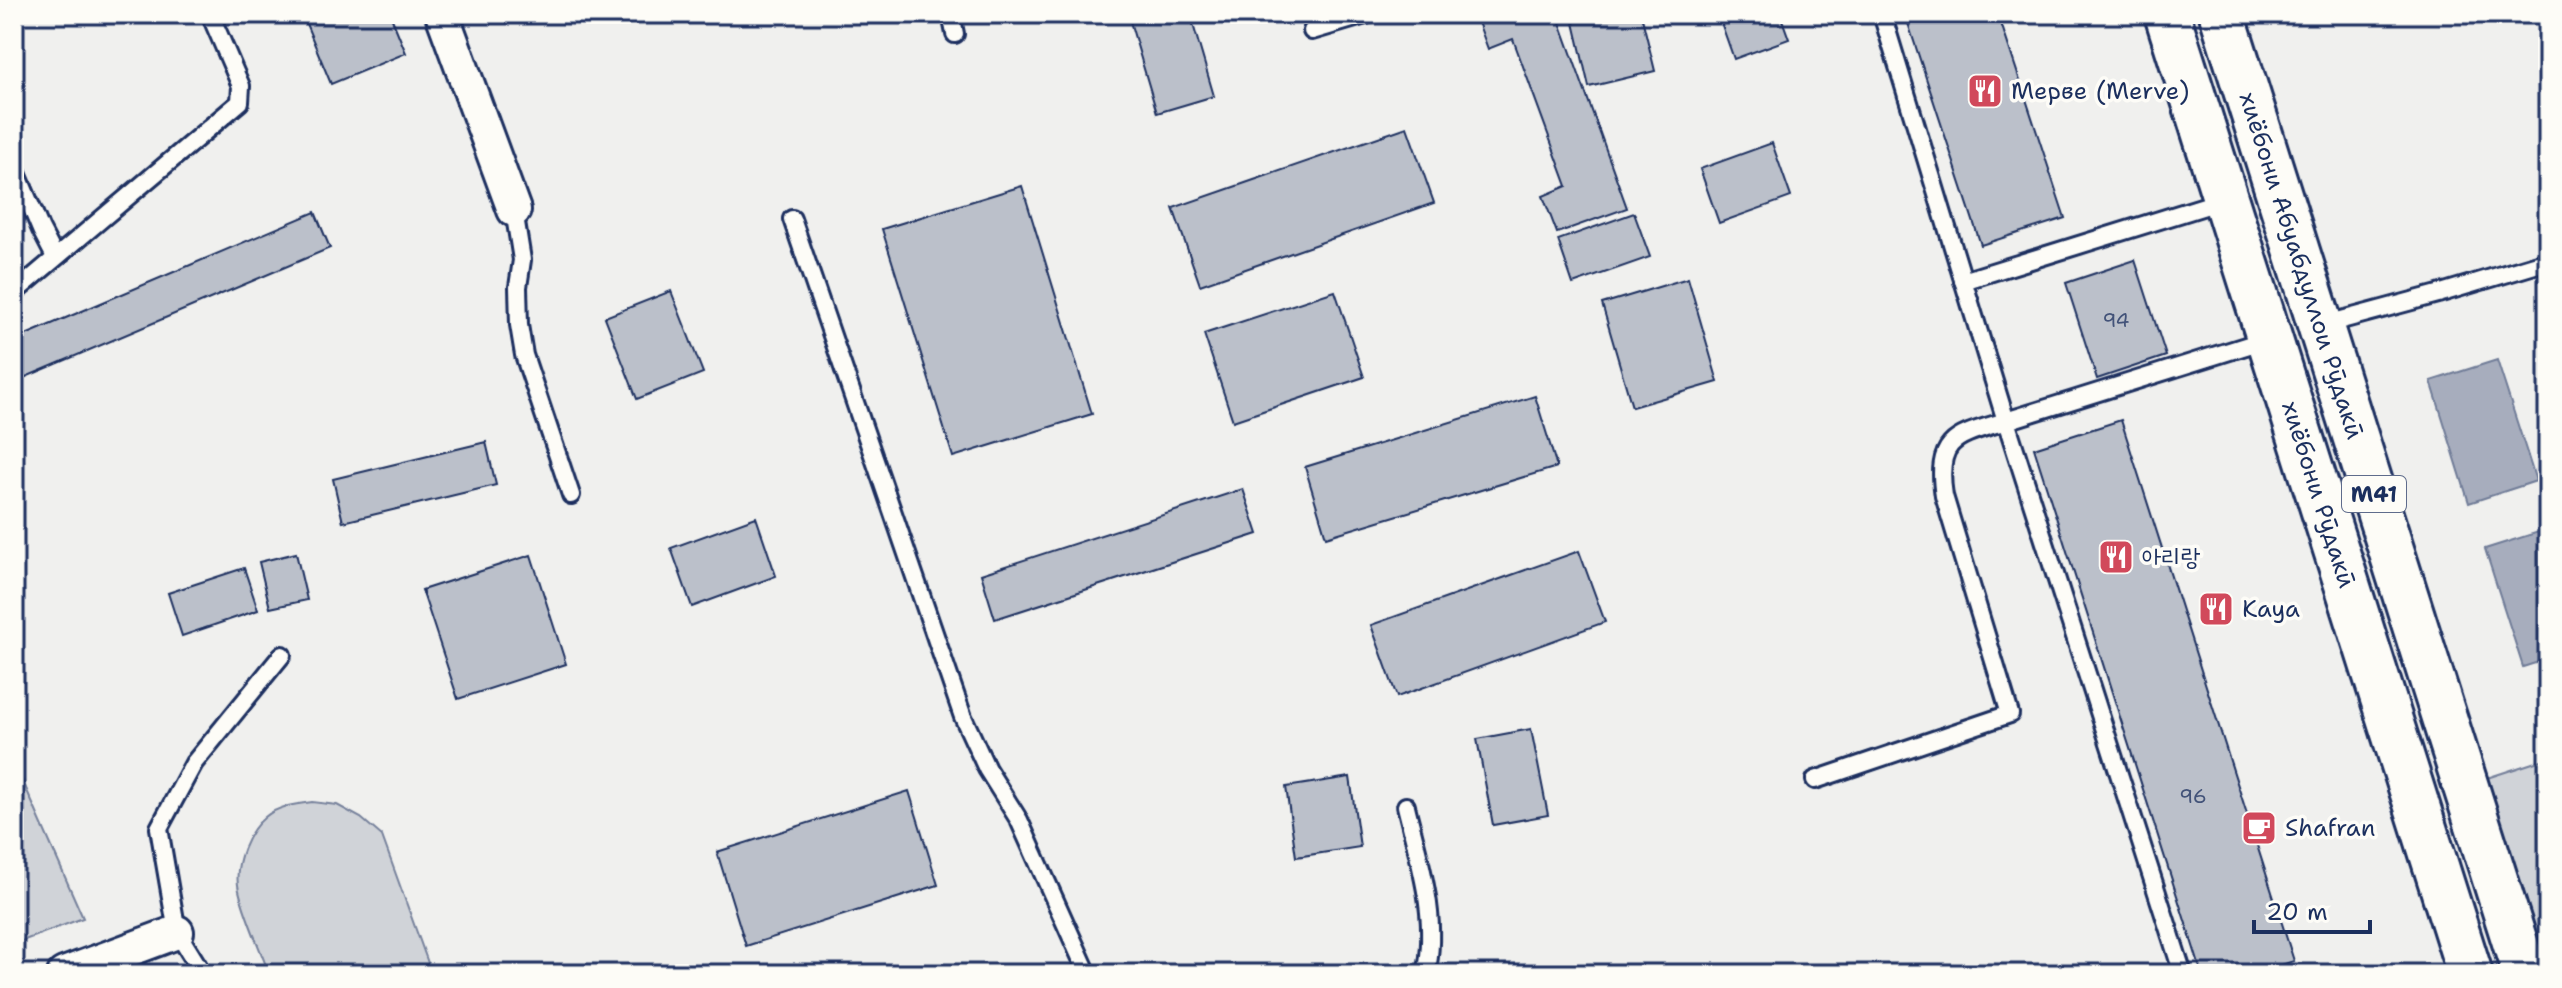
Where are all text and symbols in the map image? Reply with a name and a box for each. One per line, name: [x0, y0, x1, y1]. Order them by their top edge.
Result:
restaurant icon: Mерве (Merve): [1966, 72, 2004, 110]
place label: Mерве (Merve): [2011, 75, 2189, 107]
street label: хиёбони Абуабдуллои Рӯдакӣ: [2232, 88, 2371, 443]
house number: 94: [2102, 307, 2130, 333]
street label: хиёбони Рӯдакӣ: [2274, 397, 2363, 592]
road number: M41: [2342, 476, 2406, 512]
restaurant icon: 아리랑: [2097, 538, 2135, 576]
place label: 아리랑: [2142, 541, 2201, 573]
restaurant icon: Kaya: [2197, 590, 2235, 628]
place label: Kaya: [2242, 593, 2300, 625]
house number: 96: [2179, 783, 2207, 809]
cafe icon: Shafran: [2240, 809, 2278, 847]
place label: Shafran: [2285, 812, 2376, 844]
scale bar: [2254, 884, 2370, 934]
text: 20 m: [2266, 896, 2328, 928]

